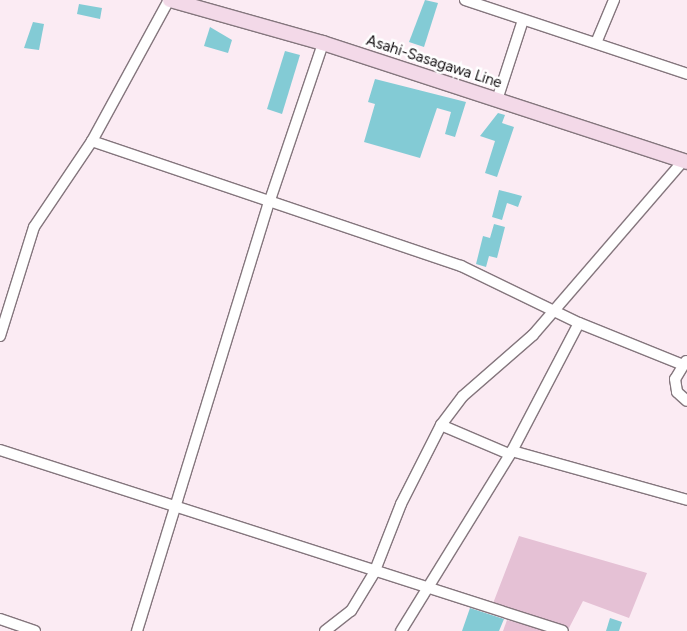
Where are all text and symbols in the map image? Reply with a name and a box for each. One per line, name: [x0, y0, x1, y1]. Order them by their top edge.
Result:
street label: Asahi-Sasagawa Line: [364, 32, 504, 92]

